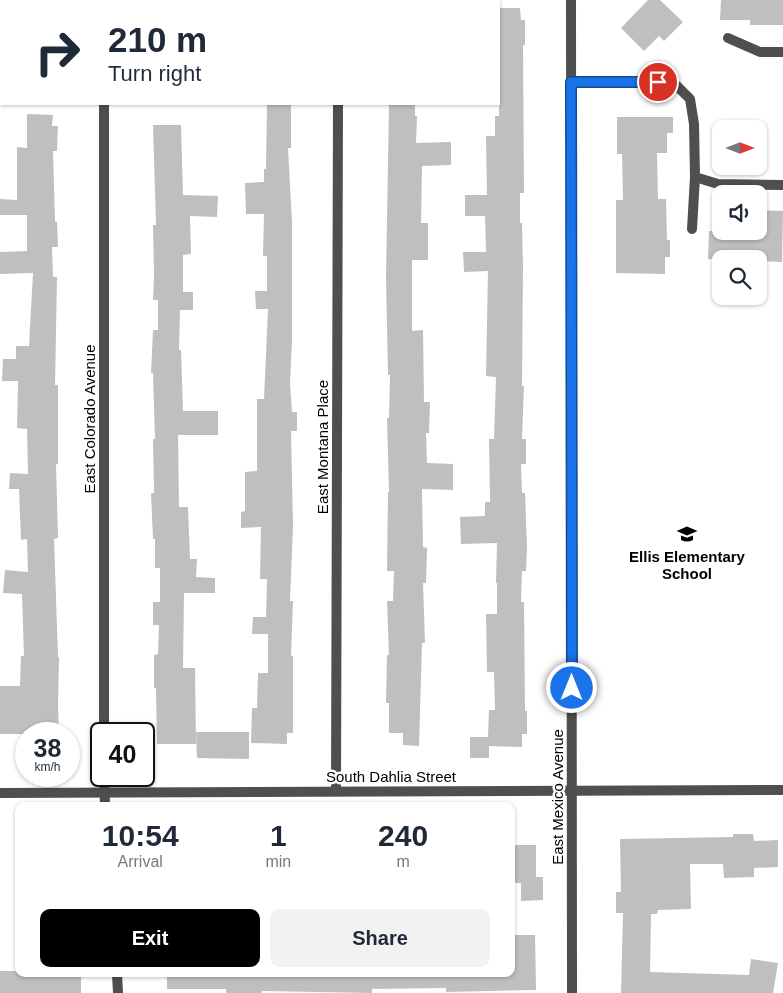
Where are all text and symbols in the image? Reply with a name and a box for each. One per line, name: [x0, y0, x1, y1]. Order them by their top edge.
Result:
icon: right: [25, 20, 90, 85]
text: 210 m: [108, 20, 207, 59]
text: Turn right: [108, 61, 201, 86]
pin: [637, 61, 679, 103]
icon: arrive: [644, 68, 672, 96]
north arrow: [712, 120, 768, 175]
map controls: [712, 120, 767, 305]
button: sound: [712, 185, 767, 240]
button: search: [712, 250, 767, 305]
street label: East Colorado Avenue: [81, 345, 98, 494]
street label: East Montana Place: [314, 380, 331, 514]
school or university icon: Ellis Elementary School: [676, 523, 698, 545]
place label: Ellis Elementary School: [629, 548, 746, 582]
position arrow: [545, 661, 597, 713]
speed limit sign: 40: [90, 722, 155, 787]
street label: East Mexico Avenue: [549, 729, 566, 865]
text: 38: [34, 734, 61, 762]
text: km/h: [34, 760, 61, 774]
street label: South Dahlia Street: [326, 768, 457, 785]
text: 10:54: [102, 819, 179, 852]
text: 1: [270, 819, 287, 852]
text: 240: [378, 819, 428, 852]
text: Arrival: [118, 853, 163, 870]
text: min: [265, 853, 291, 870]
text: m: [396, 853, 410, 870]
button: Exit: [40, 909, 260, 967]
button: Share: [270, 909, 490, 967]

